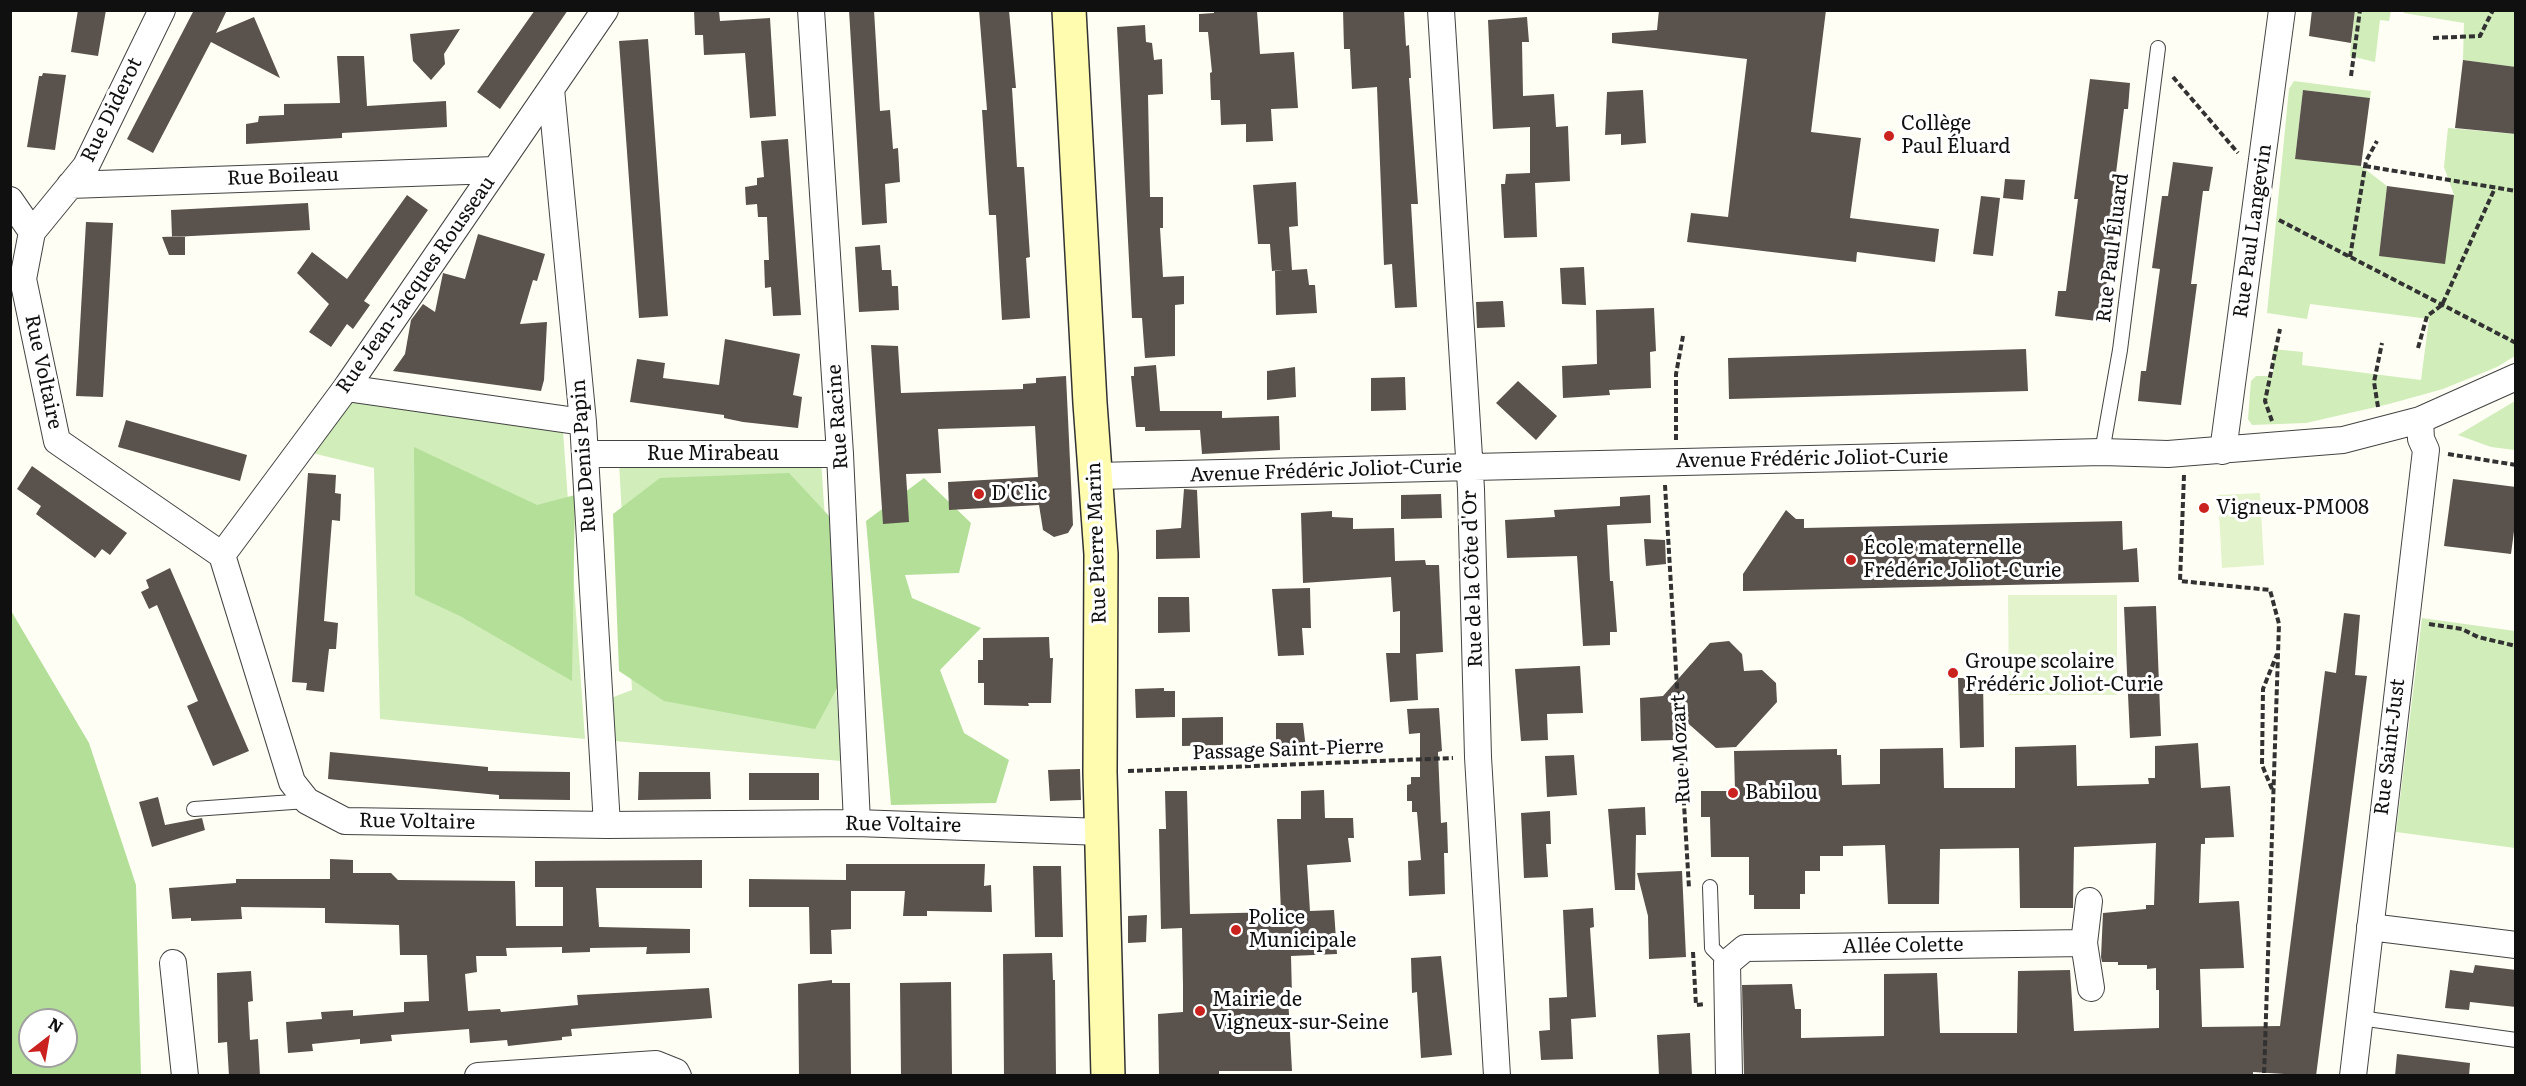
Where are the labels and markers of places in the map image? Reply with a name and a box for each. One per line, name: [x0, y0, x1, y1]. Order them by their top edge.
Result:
place label: Collège Paul Éluard: [1901, 112, 2010, 159]
marker: Collège Paul Éluard: [1882, 129, 1896, 143]
place label: D'Clic: [991, 482, 1047, 506]
marker: D'Clic: [972, 487, 986, 501]
place label: Vigneux-PM008: [2216, 496, 2369, 520]
marker: Vigneux-PM008: [2197, 501, 2211, 515]
place label: École maternelle Frédéric Joliot-Curie: [1863, 536, 2061, 583]
marker: École maternelle Frédéric Joliot-Curie: [1844, 553, 1858, 567]
place label: Groupe scolaire Frédéric Joliot-Curie: [1965, 650, 2163, 697]
marker: Groupe scolaire Frédéric Joliot-Curie: [1946, 666, 1960, 680]
place label: Babilou: [1745, 781, 1818, 805]
marker: Babilou: [1726, 786, 1740, 800]
place label: Police Municipale: [1248, 906, 1356, 953]
marker: Police Municipale: [1229, 923, 1243, 937]
place label: Mairie de Vigneux-sur-Seine: [1212, 988, 1389, 1035]
marker: Mairie de Vigneux-sur-Seine: [1193, 1004, 1207, 1018]

